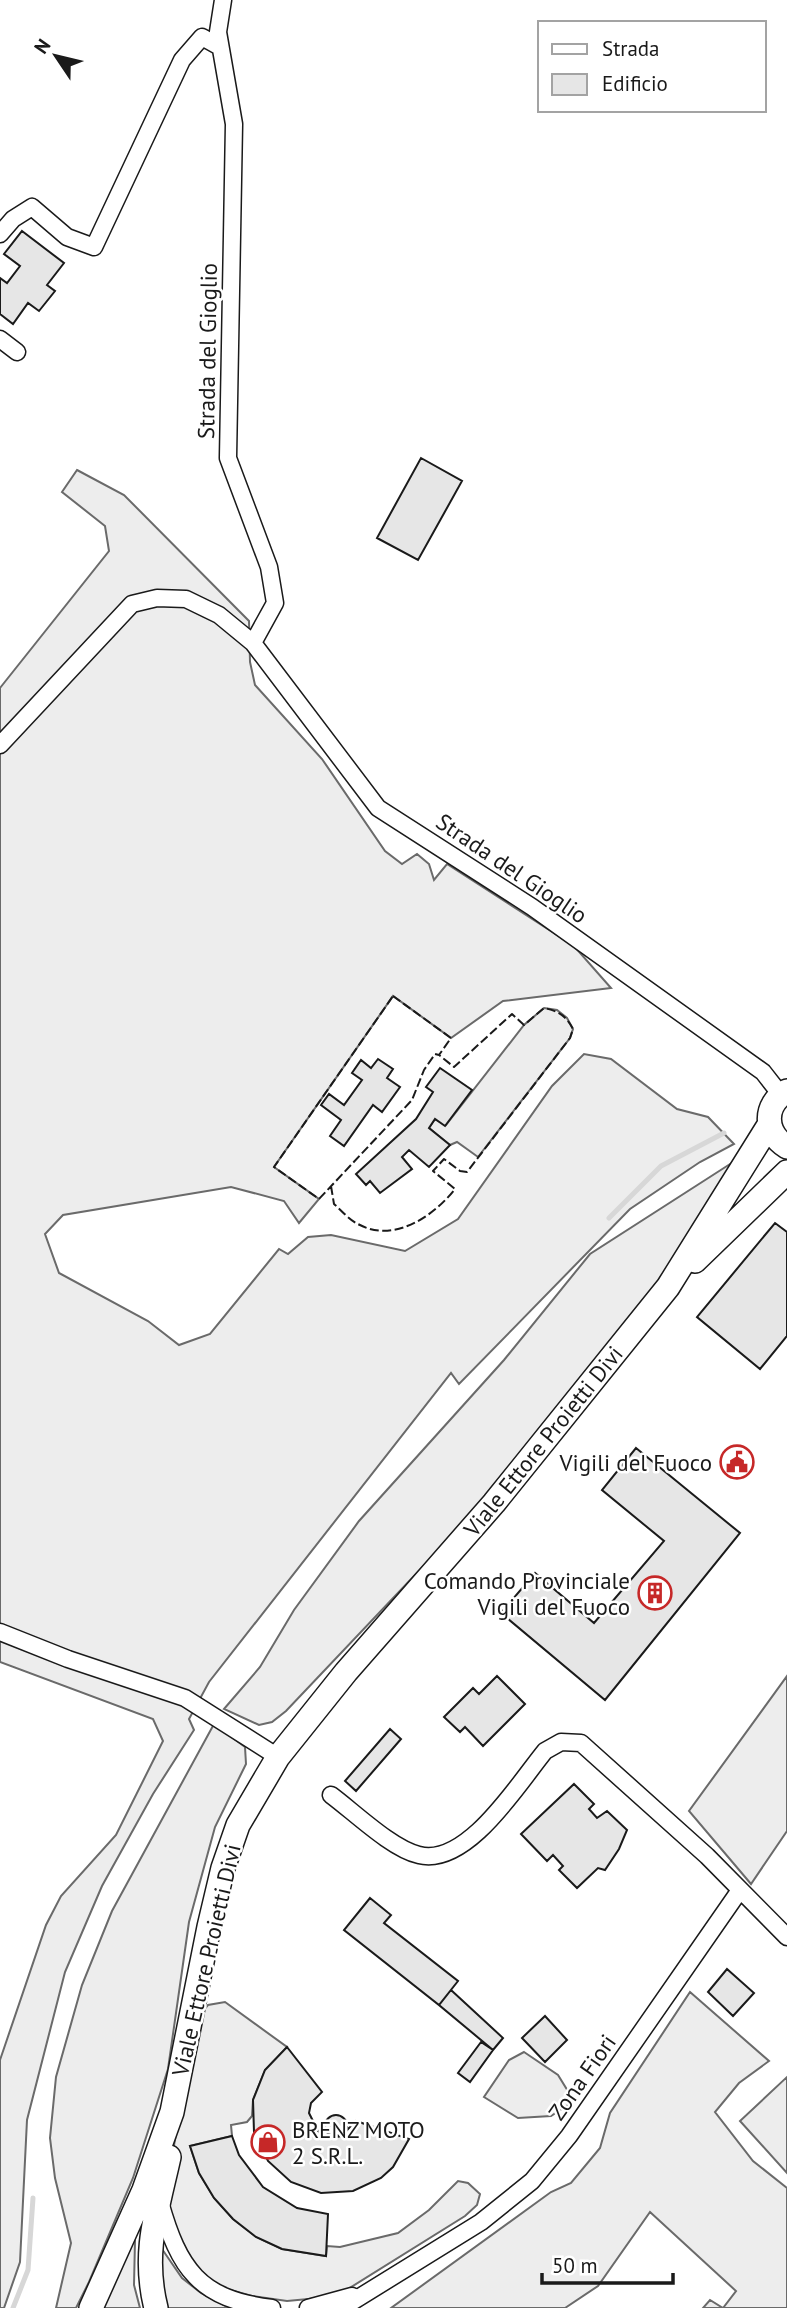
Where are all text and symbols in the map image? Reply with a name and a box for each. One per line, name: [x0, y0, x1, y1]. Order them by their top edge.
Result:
north arrow: [21, 21, 91, 91]
legend: [538, 21, 766, 112]
text: N: [29, 34, 55, 58]
text: Strada: [602, 35, 660, 62]
text: Edificio: [602, 70, 668, 97]
street label: Strada del Gioglio: [191, 263, 223, 439]
street label: Strada del Gioglio: [431, 807, 593, 929]
street label: Viale Ettore Proietti Divi: [456, 1340, 629, 1543]
public building icon: Vigili del Fuoco: [718, 1443, 756, 1481]
place label: Vigili del Fuoco: [559, 1448, 712, 1477]
place label: Comando Provinciale Vigili del Fuoco: [424, 1566, 630, 1621]
building icon: Comando Provinciale Vigili del Fuoco: [636, 1574, 674, 1612]
street label: Viale Ettore Proietti Divi: [165, 1841, 247, 2080]
street label: Zona Fiori: [542, 2028, 622, 2126]
place label: BRENZ MOTO 2 S.R.L.: [292, 2115, 425, 2170]
shop icon: BRENZ MOTO 2 S.R.L.: [249, 2123, 287, 2161]
scale bar: [542, 2242, 673, 2286]
text: 50 m: [552, 2252, 598, 2279]

